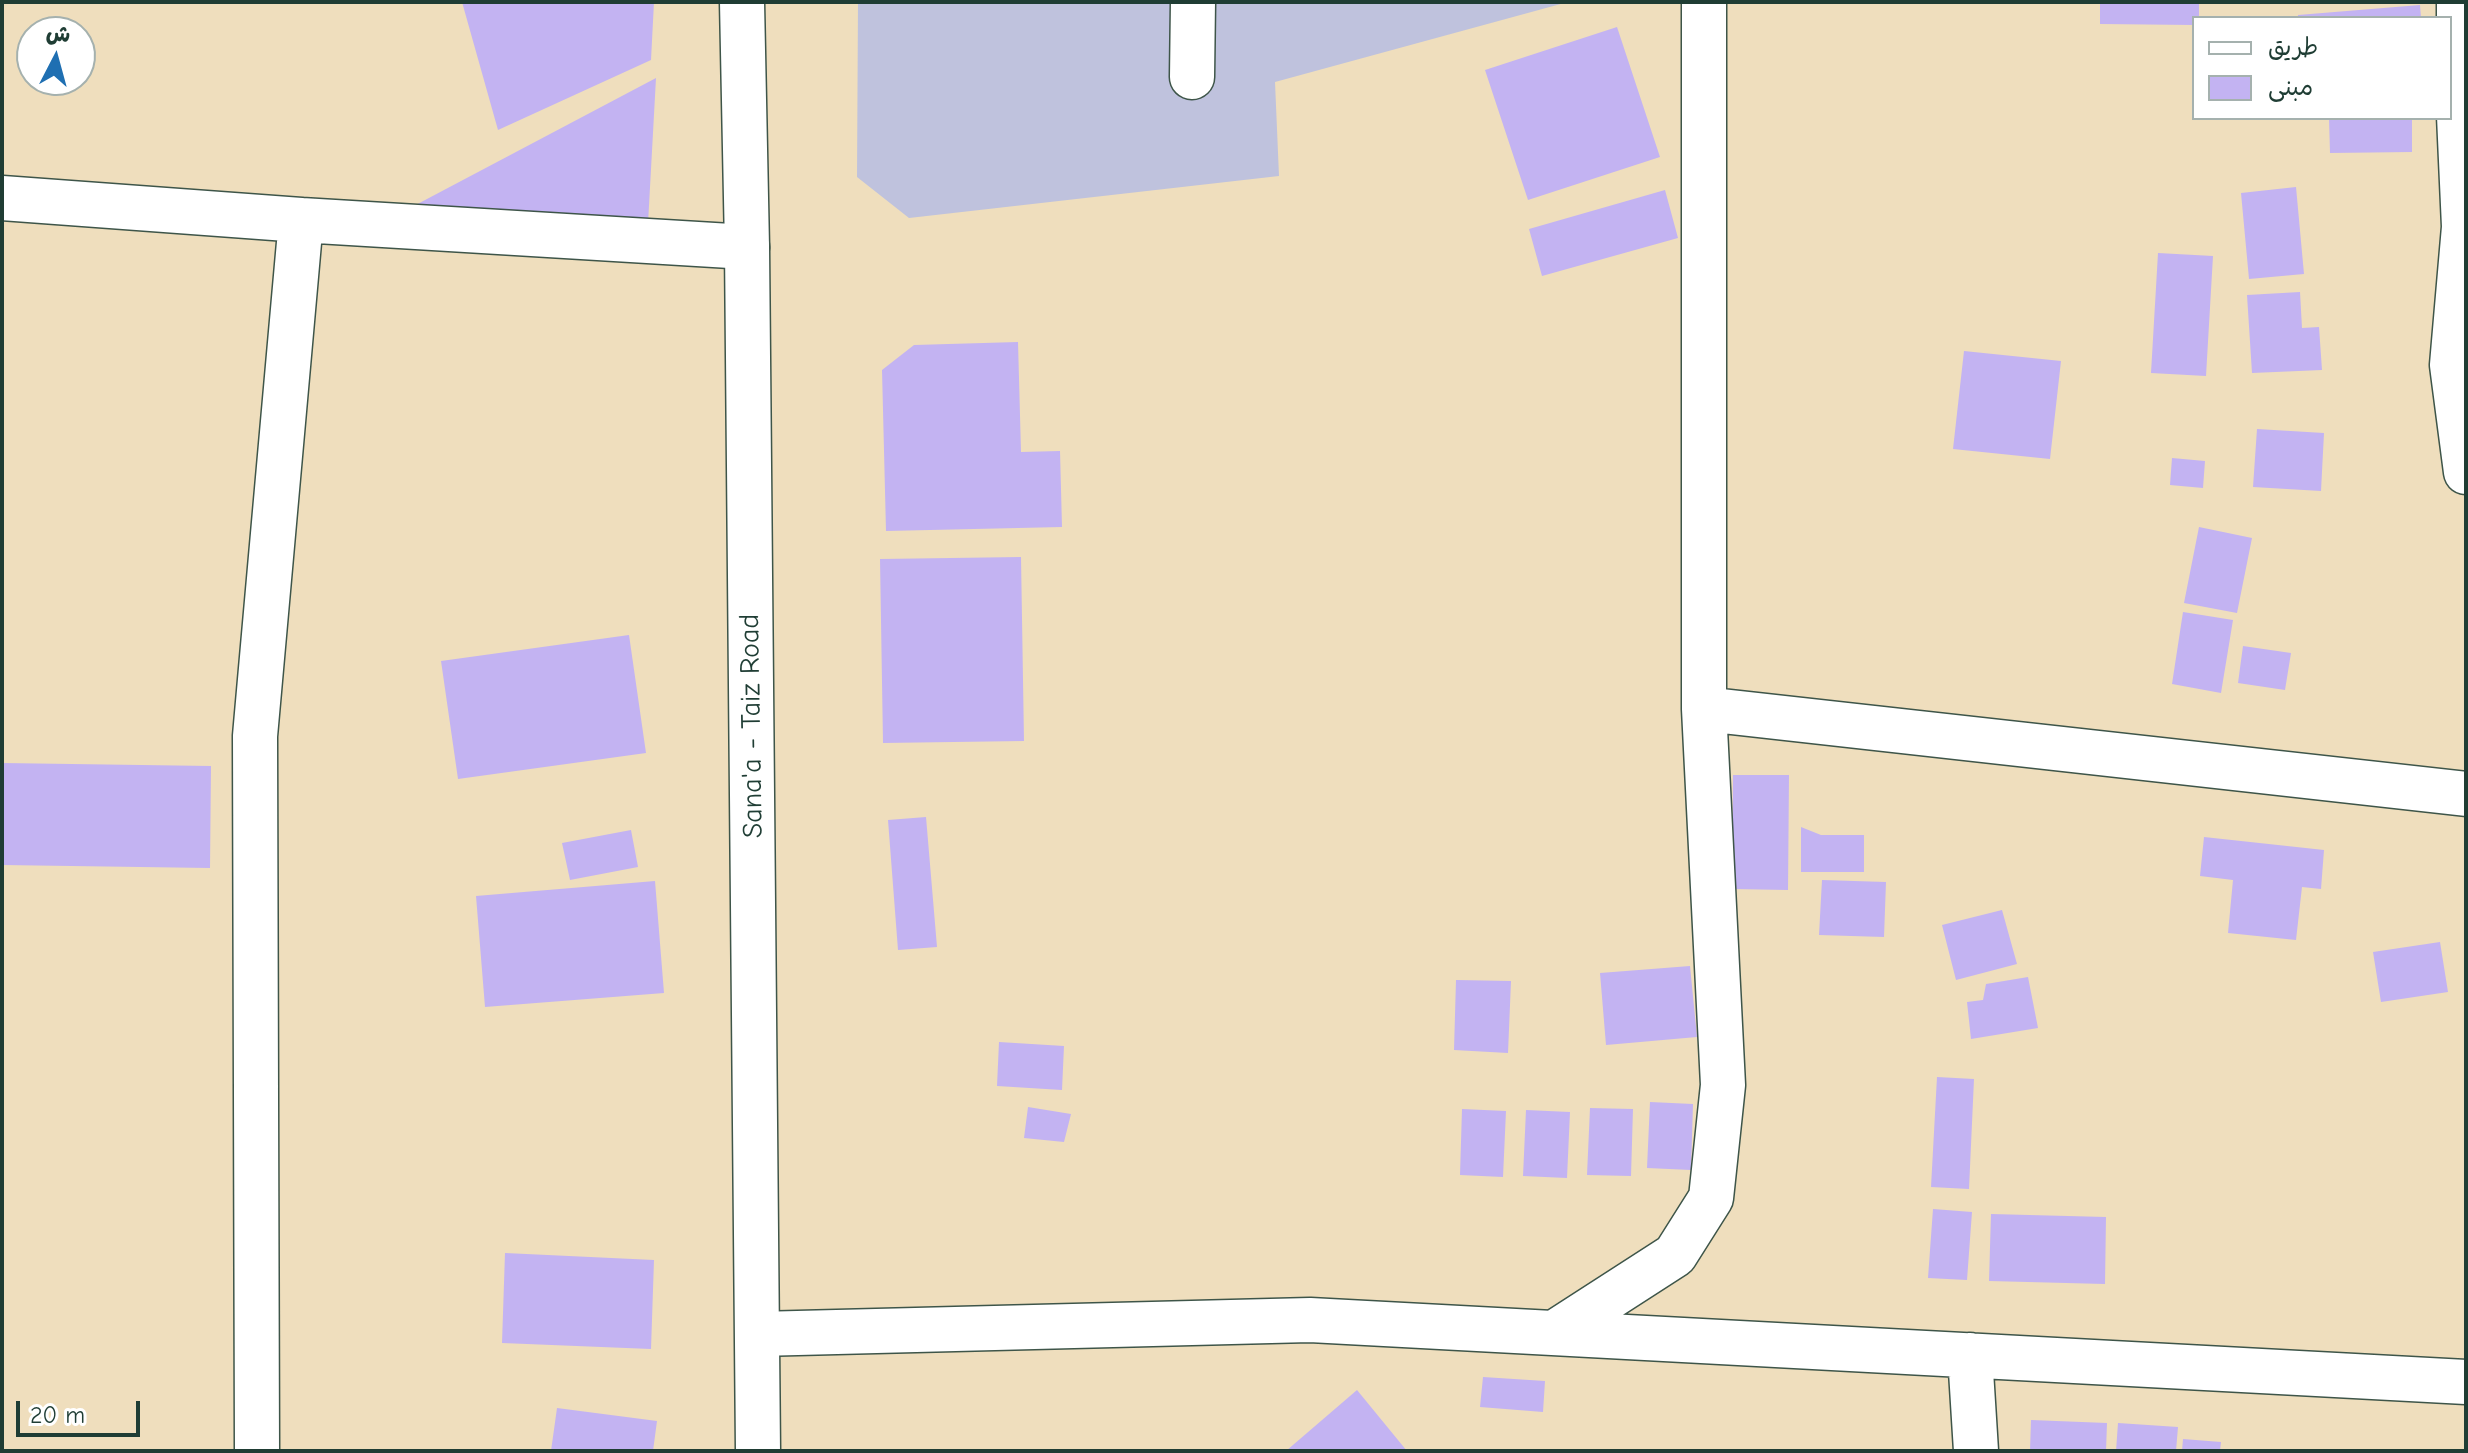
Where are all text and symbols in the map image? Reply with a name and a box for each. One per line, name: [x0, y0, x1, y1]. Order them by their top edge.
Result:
north arrow: [16, 16, 96, 96]
legend: [2192, 16, 2452, 120]
text: ش: [45, 20, 72, 48]
text: طريق: [2268, 33, 2318, 61]
text: مبنى: [2268, 73, 2313, 101]
street label: Sana'a - Taiz Road: [733, 613, 771, 839]
scale bar: [20, 1385, 144, 1435]
text: 20 m: [30, 1401, 85, 1429]

